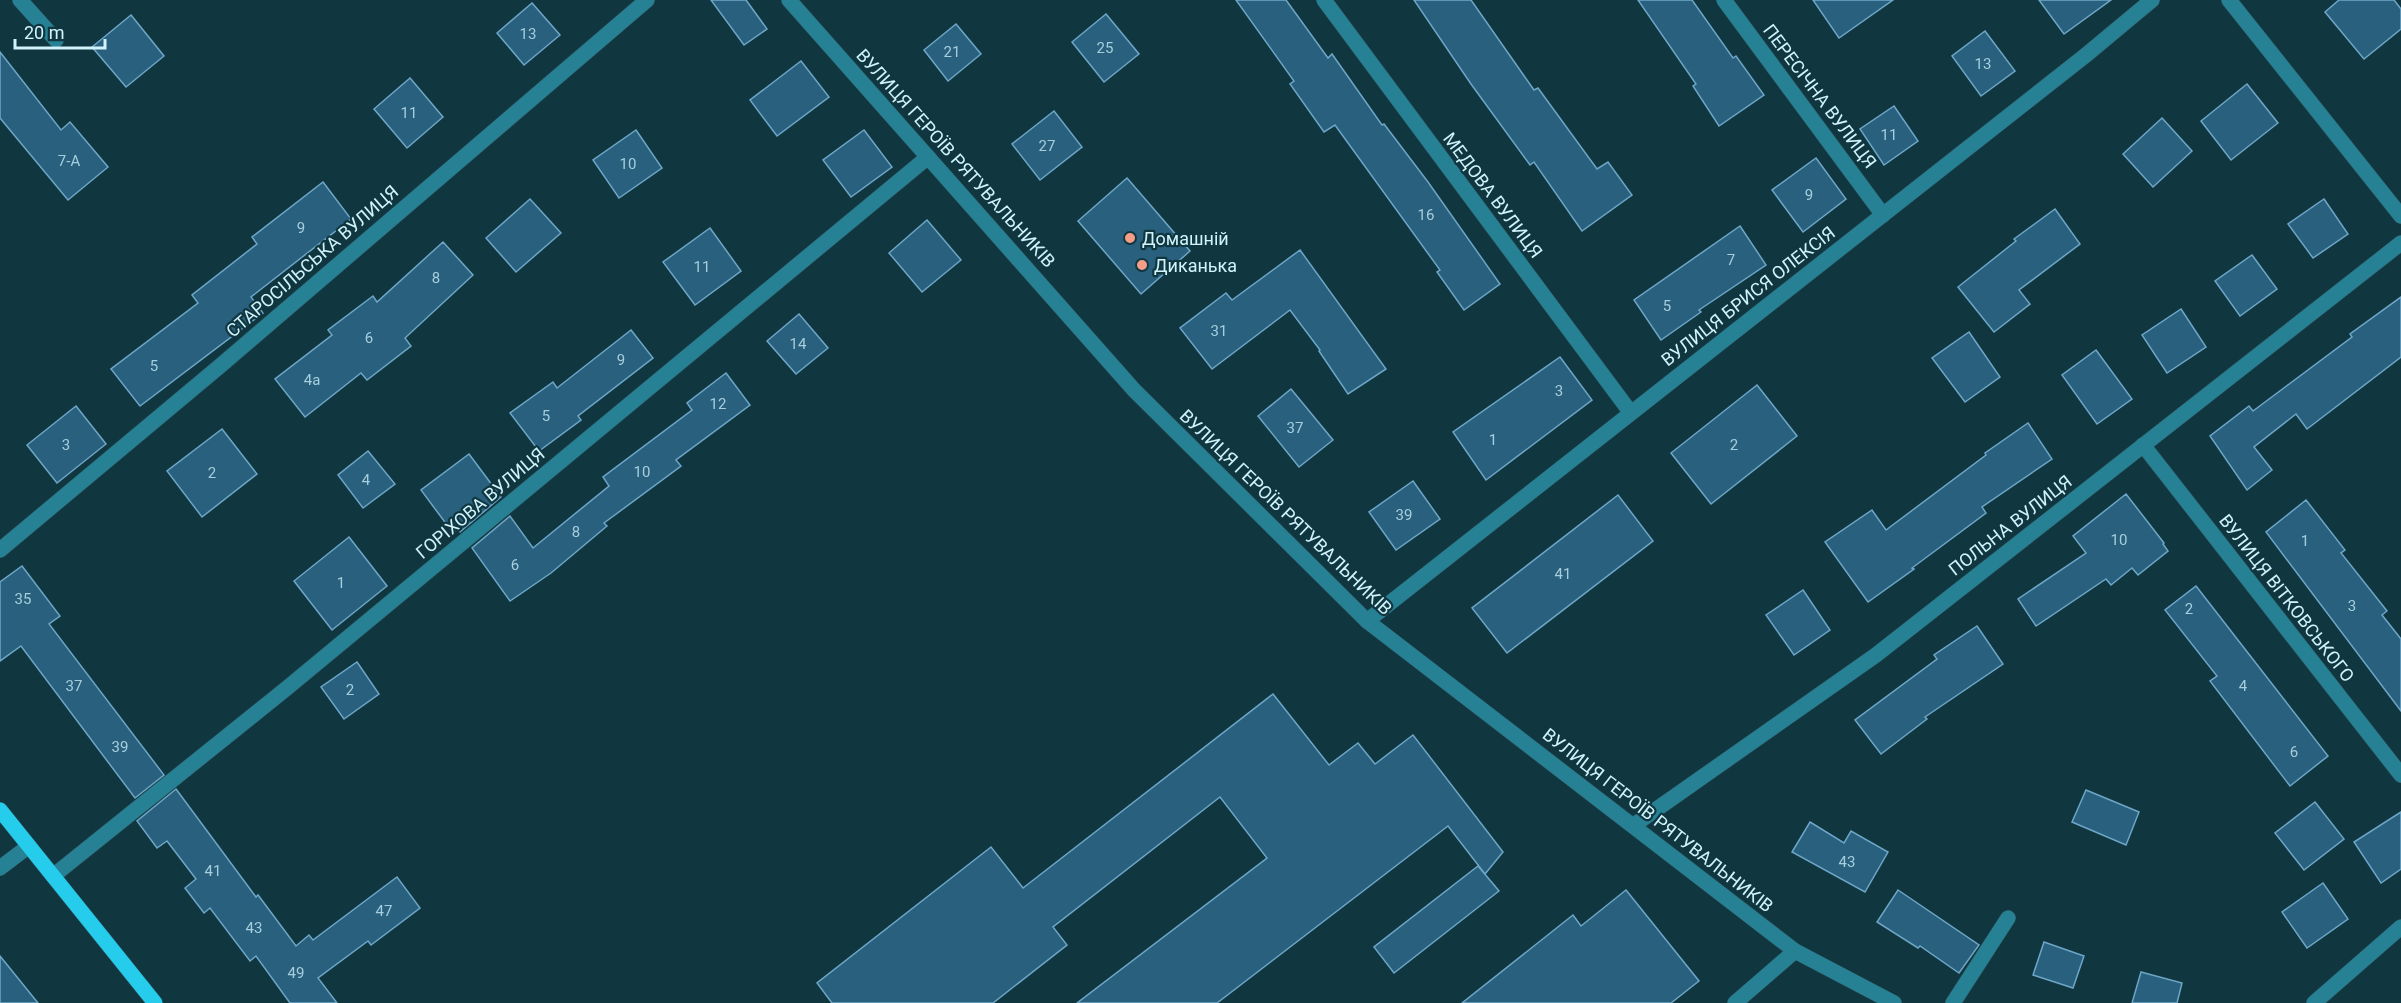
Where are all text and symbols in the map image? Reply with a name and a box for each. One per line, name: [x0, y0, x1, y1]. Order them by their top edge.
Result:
scale bar: [15, 12, 105, 50]
street label: ПЕРЕСІЧНА ВУЛИЦЯ: [1759, 20, 1881, 172]
text: 20 m: [24, 22, 64, 43]
house number: 13: [520, 25, 536, 43]
house number: 25: [1097, 39, 1113, 57]
house number: 21: [944, 43, 960, 61]
street label: ВУЛИЦЯ ГЕРОЇВ РЯТУВАЛЬНИКІВ: [852, 45, 1060, 271]
house number: 13: [1975, 55, 1991, 73]
house number: 11: [401, 104, 417, 122]
house number: 11: [1881, 126, 1897, 144]
street label: МЕДОВА ВУЛИЦЯ: [1439, 128, 1547, 262]
house number: 27: [1039, 137, 1055, 155]
house number: 7-А: [58, 152, 80, 170]
house number: 10: [620, 155, 636, 173]
street label: СТАРОСІЛЬСЬКА ВУЛИЦЯ: [222, 181, 402, 341]
house number: 9: [1805, 186, 1813, 204]
house number: 16: [1418, 206, 1434, 224]
house number: 9: [297, 219, 305, 237]
street label: ВУЛИЦЯ БРИСЯ ОЛЕКСІЯ: [1657, 222, 1839, 370]
place label: Домашній: [1142, 228, 1229, 249]
marker: Домашній: [1123, 231, 1137, 245]
house number: 7: [1727, 251, 1735, 269]
place label: Диканька: [1154, 255, 1237, 276]
house number: 11: [694, 258, 710, 276]
marker: Диканька: [1135, 258, 1149, 272]
house number: 8: [432, 269, 440, 287]
house number: 5: [1663, 297, 1671, 315]
house number: 31: [1211, 322, 1227, 340]
house number: 6: [365, 329, 373, 347]
house number: 14: [790, 335, 807, 353]
house number: 9: [617, 351, 625, 369]
house number: 5: [150, 357, 158, 375]
house number: 4а: [304, 371, 320, 389]
house number: 3: [1555, 382, 1563, 400]
house number: 12: [710, 395, 726, 413]
street label: ВУЛИЦЯ ГЕРОЇВ РЯТУВАЛЬНИКІВ: [1176, 405, 1396, 619]
house number: 5: [542, 407, 550, 425]
house number: 37: [1287, 419, 1303, 437]
house number: 1: [1489, 431, 1497, 449]
house number: 3: [62, 436, 70, 454]
house number: 2: [1730, 436, 1738, 454]
street label: ГОРІХОВА ВУЛИЦЯ: [411, 443, 549, 563]
house number: 10: [634, 463, 650, 481]
house number: 2: [208, 464, 216, 482]
street label: ПОЛЬНА ВУЛИЦЯ: [1944, 470, 2076, 580]
house number: 4: [362, 471, 371, 489]
house number: 39: [1396, 506, 1412, 524]
street label: ВУЛИЦЯ ВІТКОВСЬКОГО: [2215, 510, 2359, 686]
house number: 8: [572, 523, 580, 541]
house number: 10: [2111, 531, 2127, 549]
house number: 1: [2301, 532, 2309, 550]
house number: 6: [511, 556, 519, 574]
house number: 41: [1555, 565, 1571, 583]
house number: 1: [337, 574, 345, 592]
house number: 35: [15, 590, 31, 608]
house number: 3: [2348, 597, 2356, 615]
house number: 2: [2185, 600, 2193, 618]
house number: 37: [66, 677, 82, 695]
house number: 4: [2239, 677, 2248, 695]
house number: 2: [346, 681, 354, 699]
street label: ВУЛИЦЯ ГЕРОЇВ РЯТУВАЛЬНИКІВ: [1539, 724, 1777, 916]
house number: 39: [112, 738, 128, 756]
house number: 6: [2290, 743, 2298, 761]
house number: 43: [1839, 853, 1855, 871]
house number: 41: [205, 862, 221, 880]
house number: 47: [376, 902, 392, 920]
house number: 43: [246, 919, 262, 937]
house number: 49: [288, 964, 304, 982]

